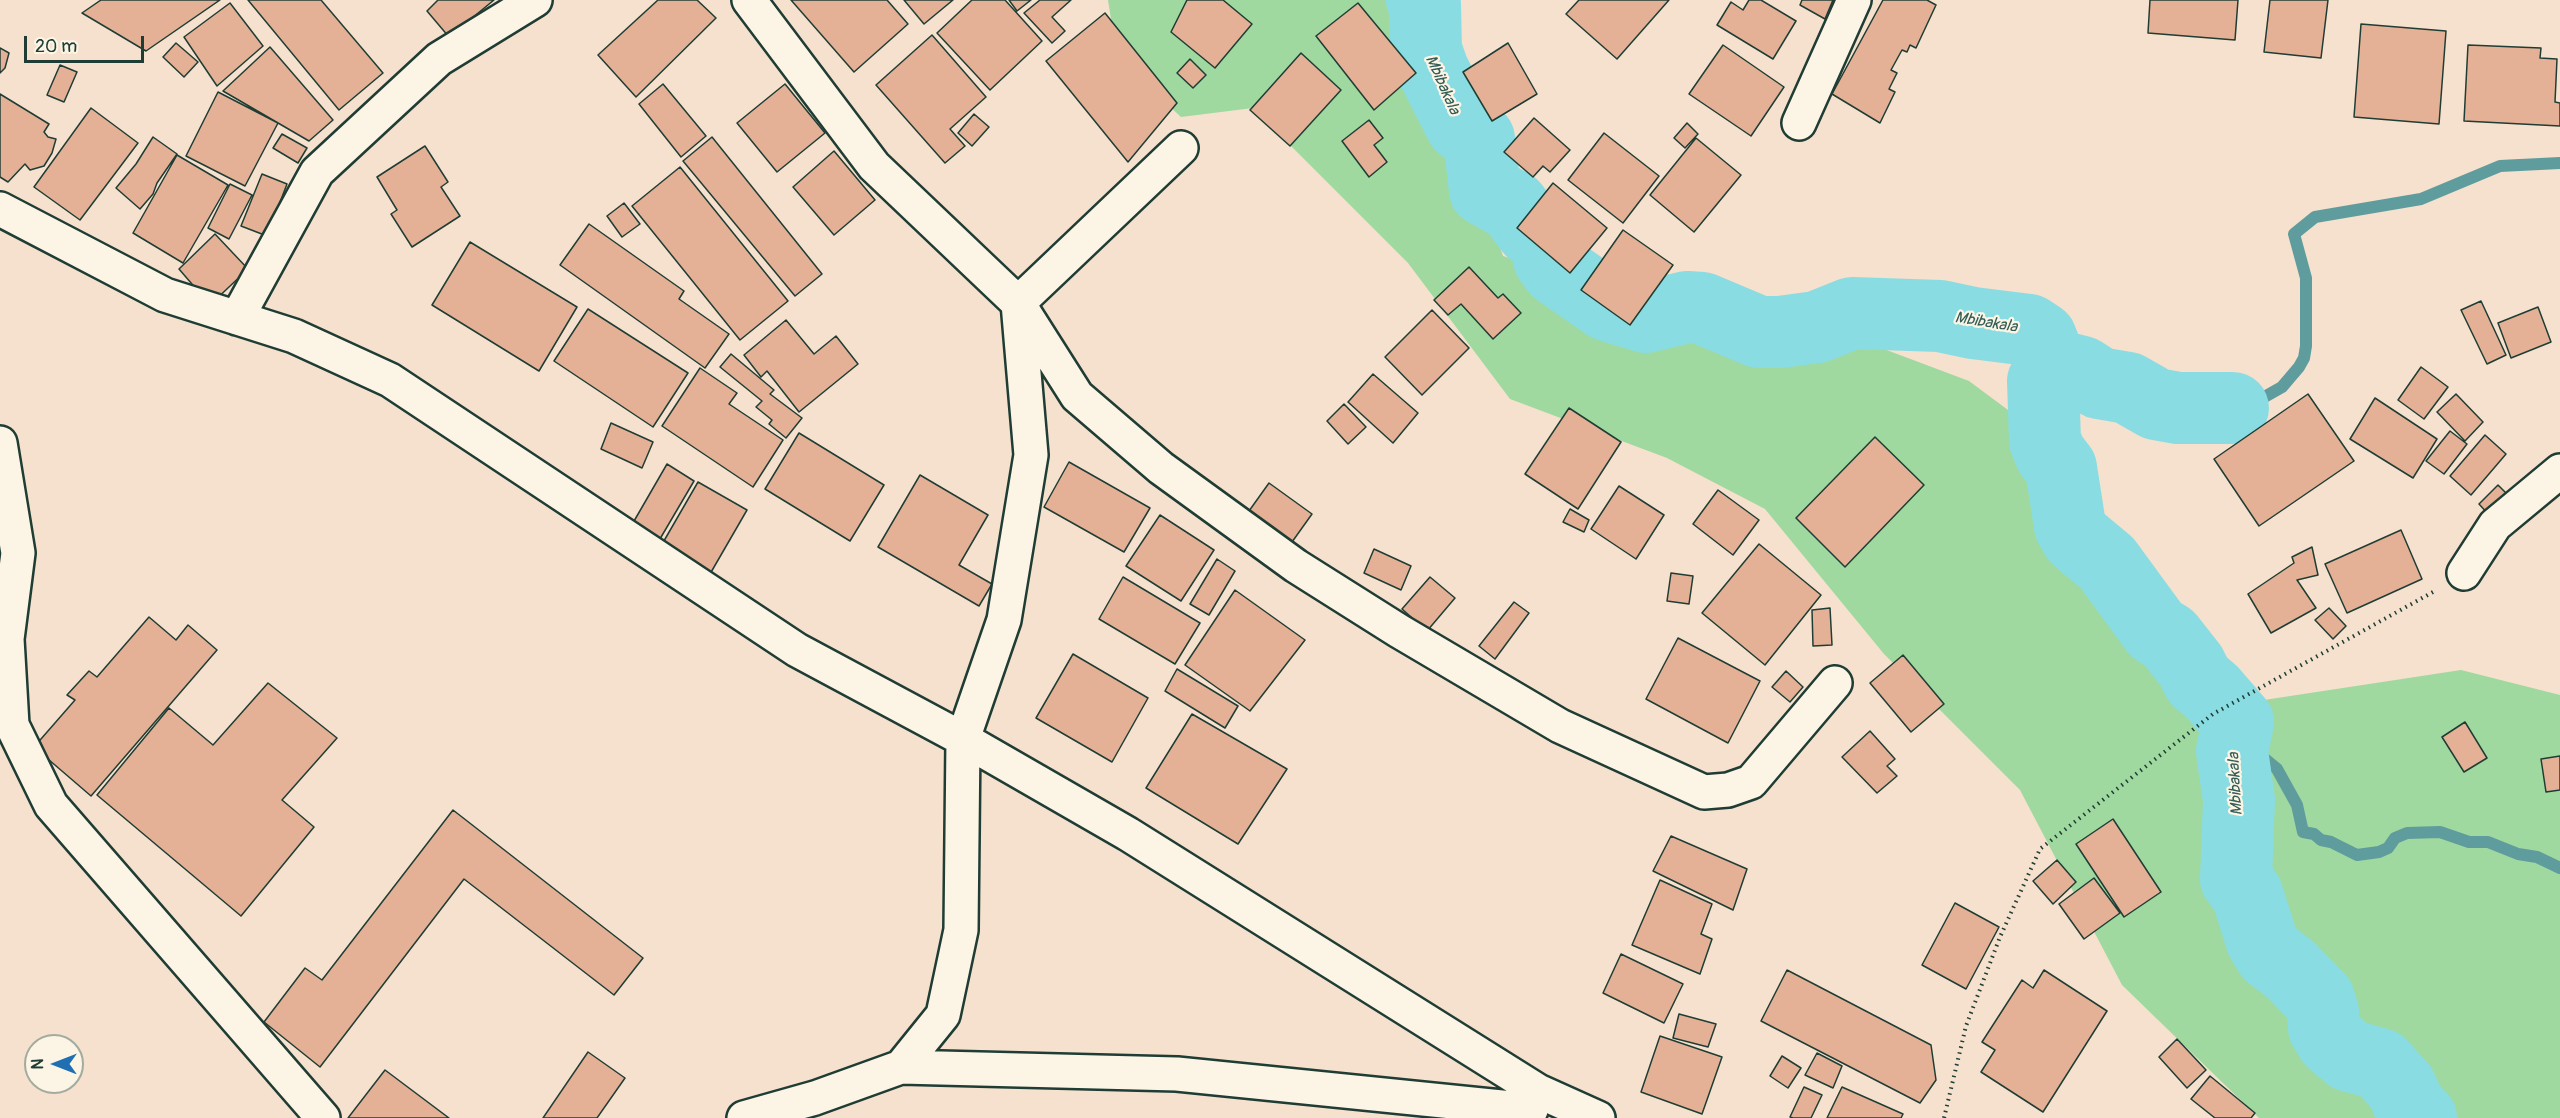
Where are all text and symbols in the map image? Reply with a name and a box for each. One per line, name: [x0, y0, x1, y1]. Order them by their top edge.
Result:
scale bar: [27, 24, 147, 62]
text: 20 m: [35, 35, 77, 58]
water label: Mbibakala: [1420, 52, 1464, 118]
water label: Mbibakala: [1953, 309, 2019, 337]
water label: Mbibakala: [2225, 752, 2247, 816]
north arrow: [24, 1034, 84, 1094]
text: N: [28, 1059, 48, 1069]

